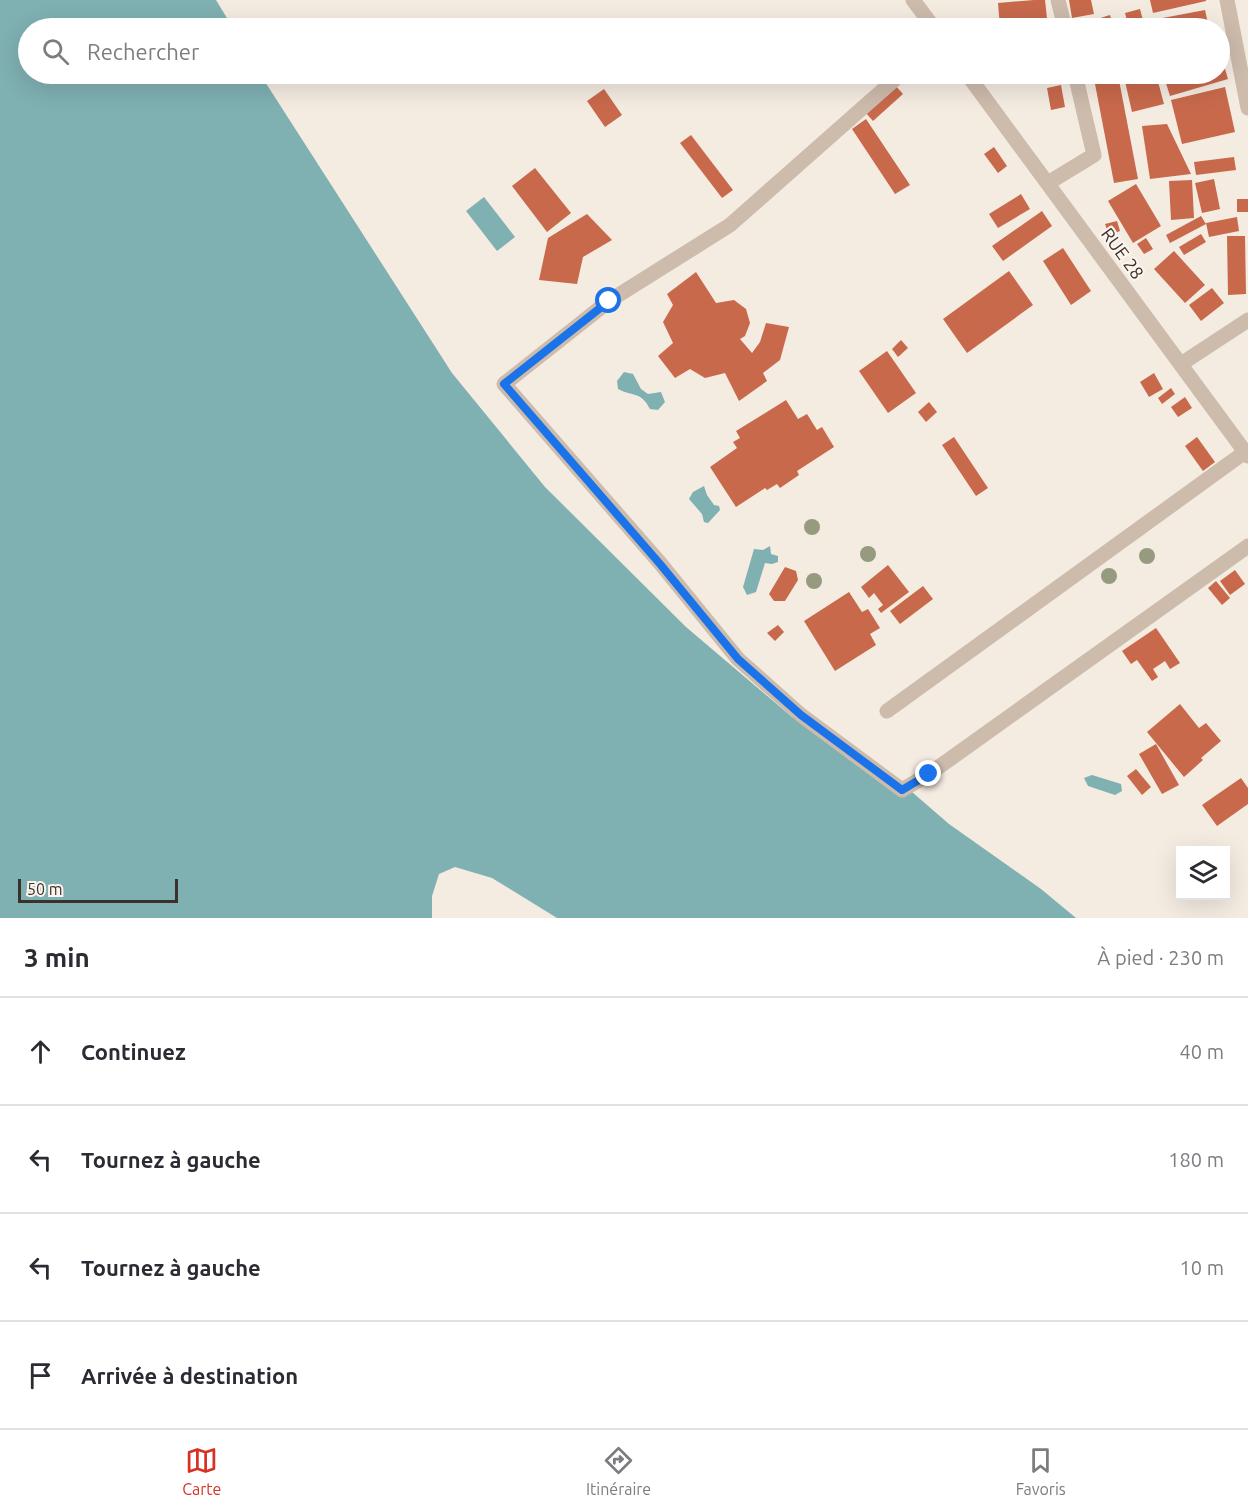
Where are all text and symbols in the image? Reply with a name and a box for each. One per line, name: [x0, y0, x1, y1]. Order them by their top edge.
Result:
search box: [18, 18, 1230, 84]
icon: search: [39, 35, 72, 68]
text: Rechercher: [87, 39, 199, 64]
street label: RUE 28: [1098, 224, 1148, 282]
route start: [595, 287, 621, 313]
route end: [915, 760, 941, 786]
map controls: [1176, 846, 1230, 900]
button: layers: [1176, 846, 1230, 900]
scale bar: [18, 876, 178, 904]
text: 50 m: [27, 880, 63, 898]
text: 3 min: [24, 943, 90, 972]
text: À pied · 230 m: [1097, 946, 1224, 969]
icon: ahead: [24, 1035, 57, 1068]
text: Continuez: [81, 1039, 186, 1064]
text: 40 m: [1180, 1040, 1224, 1063]
icon: left: [24, 1143, 57, 1176]
text: Tournez à gauche: [81, 1147, 261, 1172]
text: 180 m: [1168, 1148, 1224, 1171]
icon: left: [24, 1251, 57, 1284]
text: Tournez à gauche: [81, 1255, 261, 1280]
text: 10 m: [1180, 1256, 1224, 1279]
icon: arrive: [24, 1359, 57, 1392]
text: Arrivée à destination: [81, 1363, 298, 1388]
tab: Carte: [182, 1444, 221, 1498]
tab: Itinéraire: [586, 1444, 651, 1498]
tab: Favoris: [1016, 1444, 1066, 1498]

